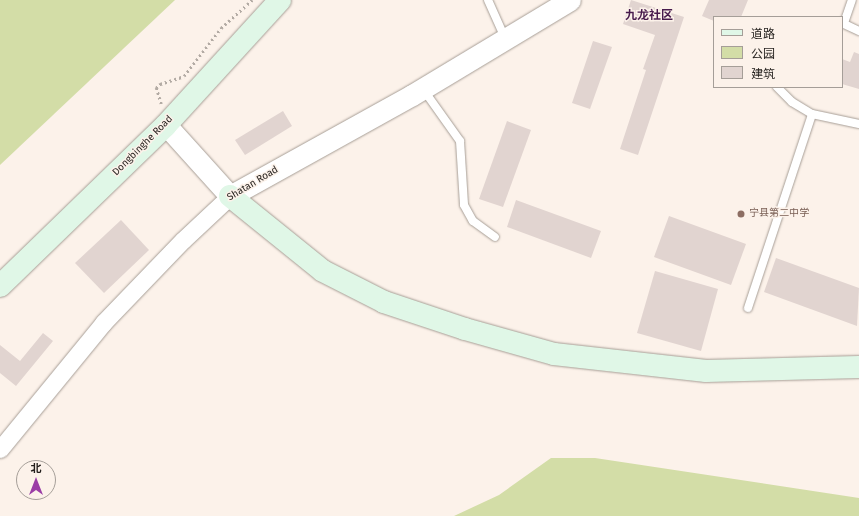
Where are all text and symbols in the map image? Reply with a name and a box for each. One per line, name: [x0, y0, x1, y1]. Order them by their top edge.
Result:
district label: 九龙社区: [625, 9, 673, 23]
legend: [713, 16, 843, 88]
text: 道路: [751, 27, 775, 41]
text: 公园: [751, 47, 775, 61]
text: 建筑: [751, 67, 775, 81]
street label: Dongbinghe Road: [110, 113, 176, 179]
street label: Shatan Road: [225, 164, 281, 204]
place label: 宁县第二中学: [749, 208, 809, 220]
marker: 宁县第二中学: [736, 209, 746, 219]
north arrow: [16, 460, 56, 500]
text: 北: [31, 462, 42, 475]

